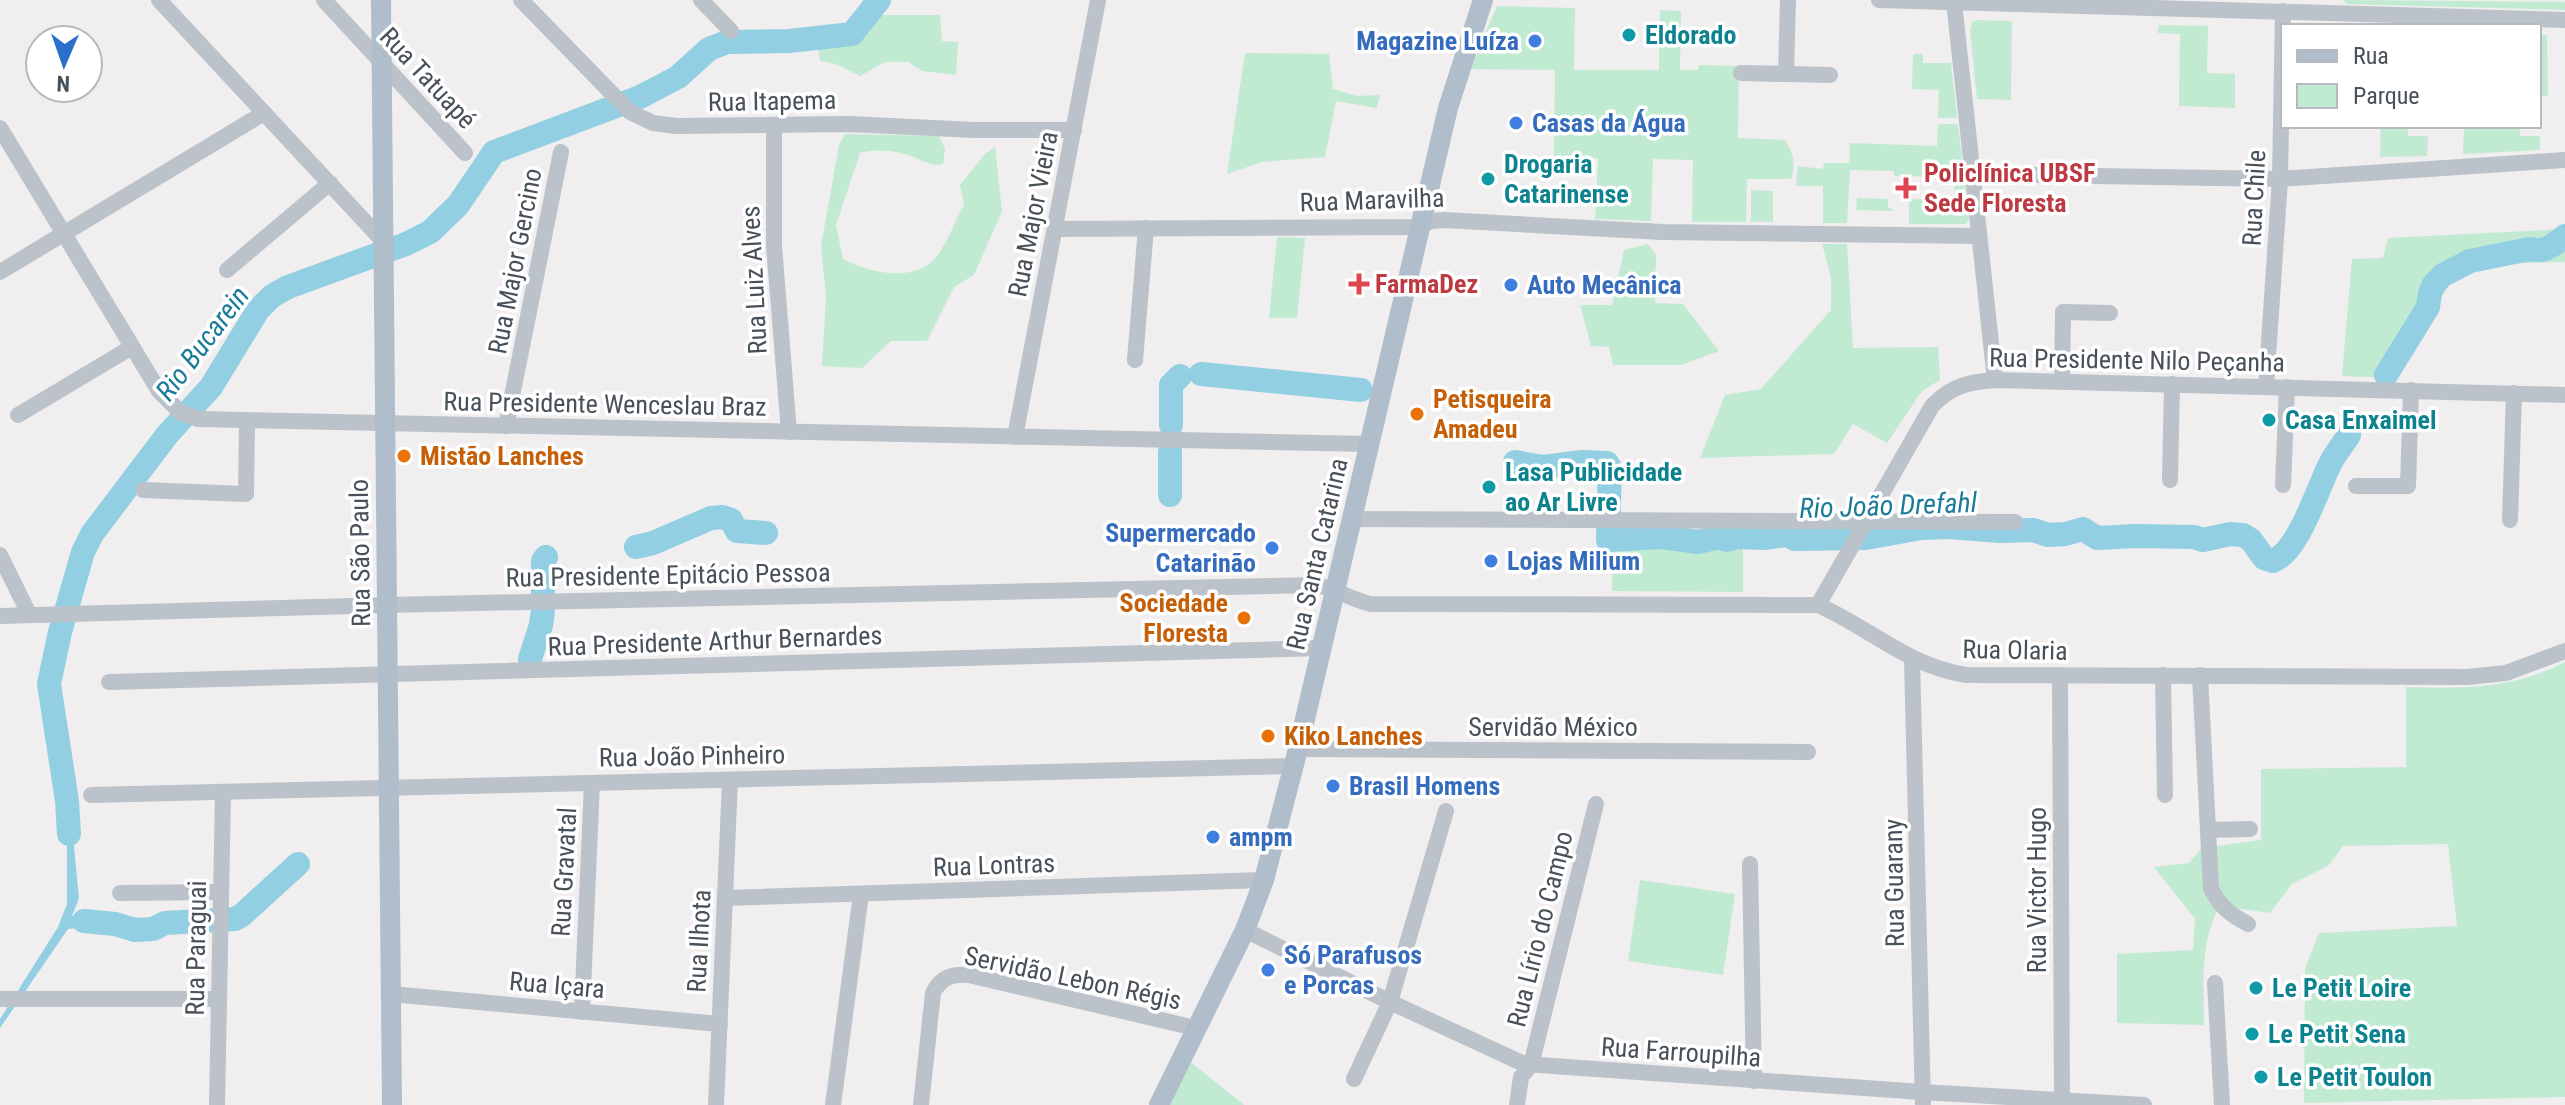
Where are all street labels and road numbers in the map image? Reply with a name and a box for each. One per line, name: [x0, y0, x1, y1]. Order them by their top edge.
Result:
street label: Rua Tatuapé: [374, 21, 482, 135]
street label: Rua Itapema: [708, 85, 836, 117]
street label: Rua Major Vieira: [1002, 129, 1064, 299]
street label: Rua Chile: [2237, 149, 2271, 247]
street label: Rua Major Gercino: [482, 166, 548, 356]
street label: Rua Maravilha: [1299, 182, 1445, 218]
street label: Rua Luiz Alves: [735, 205, 773, 355]
street label: Rua Presidente Nilo Peçanha: [1989, 342, 2285, 378]
street label: Rua Presidente Wenceslau Braz: [443, 386, 767, 422]
street label: Rua Santa Catarina: [1280, 455, 1354, 653]
street label: Rua São Paulo: [344, 479, 376, 627]
street label: Rua Presidente Epitácio Pessoa: [505, 557, 831, 593]
street label: Rua Presidente Arthur Bernardes: [547, 620, 883, 662]
street label: Rua Olaria: [1962, 634, 2068, 666]
street label: Servidão México: [1468, 712, 1638, 742]
street label: Rua João Pinheiro: [599, 739, 785, 773]
street label: Rua Gravatal: [546, 807, 582, 937]
street label: Rua Victor Hugo: [2022, 807, 2052, 973]
street label: Rua Guarany: [1878, 818, 1910, 947]
street label: Rua Lírio do Campo: [1501, 828, 1579, 1030]
street label: Rua Lontras: [932, 848, 1056, 882]
street label: Rua Paraguai: [180, 880, 212, 1016]
street label: Rua Ilhota: [681, 889, 717, 993]
street label: Servidão Lebon Régis: [962, 940, 1184, 1016]
street label: Rua Içara: [508, 966, 606, 1004]
street label: Rua Farroupilha: [1600, 1031, 1762, 1073]

